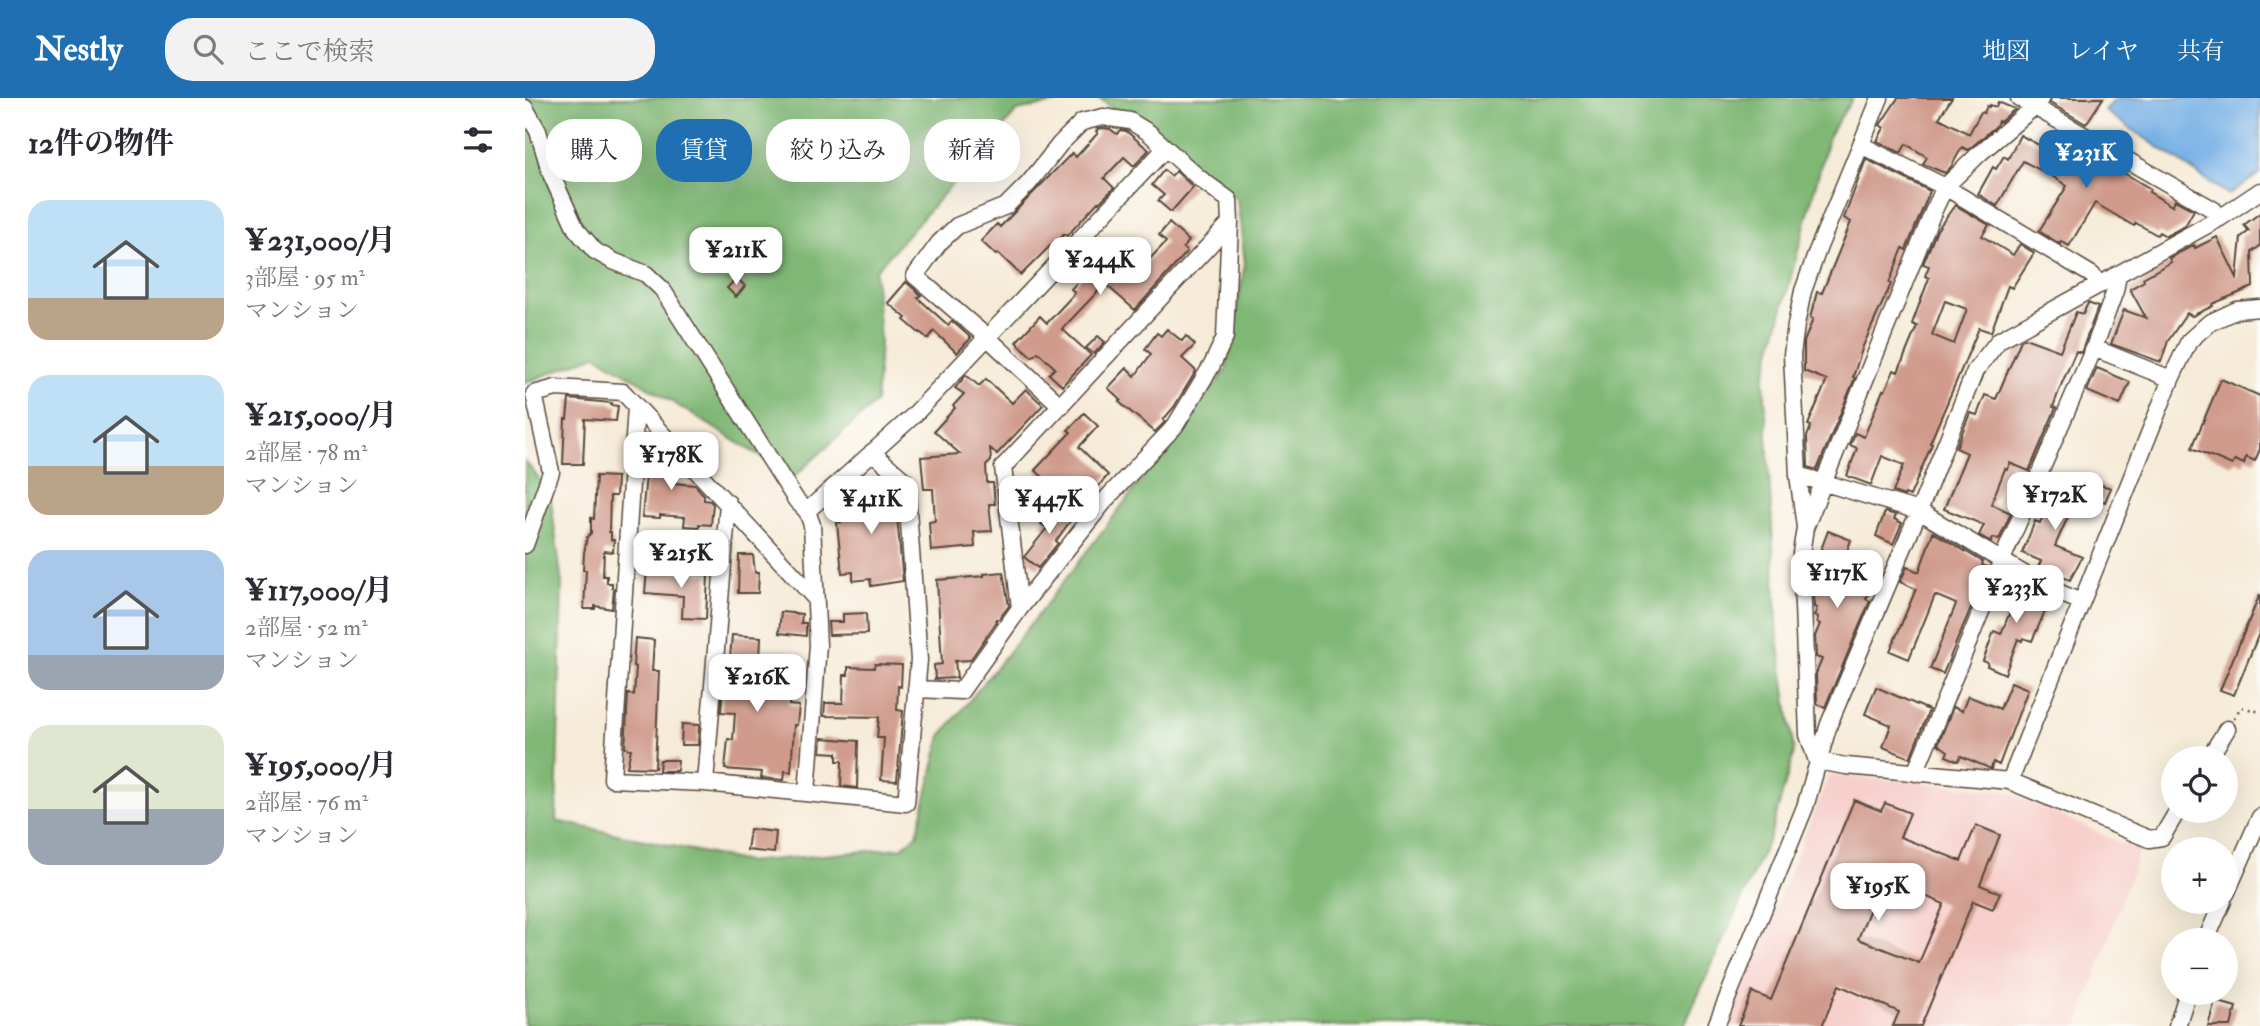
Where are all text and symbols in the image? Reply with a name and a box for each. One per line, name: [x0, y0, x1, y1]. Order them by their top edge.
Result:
search box: [165, 18, 655, 81]
text: Nestly: [35, 29, 123, 70]
icon: search: [189, 30, 227, 68]
text: ここで検索: [245, 36, 375, 68]
text: 地図: [1982, 36, 2030, 67]
text: レイヤ: [2068, 36, 2139, 67]
text: 共有: [2177, 36, 2225, 67]
chip: 購入: [546, 119, 642, 182]
chip: 賃貸: [656, 119, 752, 182]
chip: 絞り込み: [766, 119, 910, 182]
chip: 新着: [924, 119, 1020, 182]
icon: filters: [459, 121, 497, 159]
text: 12件の物件: [28, 125, 174, 162]
pin: ¥231K: [2037, 130, 2135, 190]
text: ¥231K: [2055, 138, 2117, 167]
text: ¥231,000/月: [245, 222, 396, 259]
icon: home: [84, 228, 168, 312]
pin: ¥211K: [687, 228, 785, 287]
text: ¥211K: [705, 235, 767, 264]
pin: ¥244K: [1051, 238, 1149, 297]
text: ¥244K: [1065, 245, 1135, 274]
text: 3部屋 · 95 m²: [245, 263, 365, 292]
text: マンション: [245, 296, 359, 325]
text: ¥215,000/月: [245, 397, 397, 434]
icon: home: [84, 403, 168, 487]
pin: ¥178K: [622, 432, 720, 492]
text: 2部屋 · 78 m²: [245, 438, 367, 467]
text: ¥178K: [640, 440, 702, 469]
text: マンション: [245, 471, 359, 500]
pin: ¥172K: [2006, 472, 2104, 532]
pin: ¥411K: [822, 476, 920, 536]
pin: ¥447K: [1000, 476, 1098, 536]
text: ¥172K: [2023, 480, 2087, 509]
text: ¥411K: [840, 484, 902, 513]
text: ¥447K: [1015, 484, 1083, 513]
pin: ¥215K: [632, 531, 730, 590]
text: ¥215K: [649, 538, 713, 567]
pin: ¥117K: [1788, 550, 1886, 610]
text: ¥117K: [1807, 558, 1867, 587]
pin: ¥233K: [1967, 566, 2065, 625]
text: ¥117,000/月: [245, 572, 393, 609]
text: ¥233K: [1985, 573, 2047, 602]
icon: home: [84, 578, 168, 662]
text: 2部屋 · 52 m²: [245, 613, 368, 642]
text: マンション: [245, 646, 359, 675]
pin: ¥216K: [708, 654, 806, 714]
text: ¥216K: [725, 662, 789, 691]
map controls: [2161, 746, 2238, 1005]
button: locate: [2161, 746, 2238, 823]
text: ¥195,000/月: [245, 747, 397, 784]
icon: home: [84, 753, 168, 837]
text: 2部屋 · 76 m²: [245, 788, 368, 817]
text: マンション: [245, 821, 359, 850]
button: +: [2161, 837, 2238, 914]
pin: ¥195K: [1829, 864, 1927, 923]
text: ¥195K: [1846, 871, 1910, 900]
button: −: [2161, 928, 2238, 1005]

